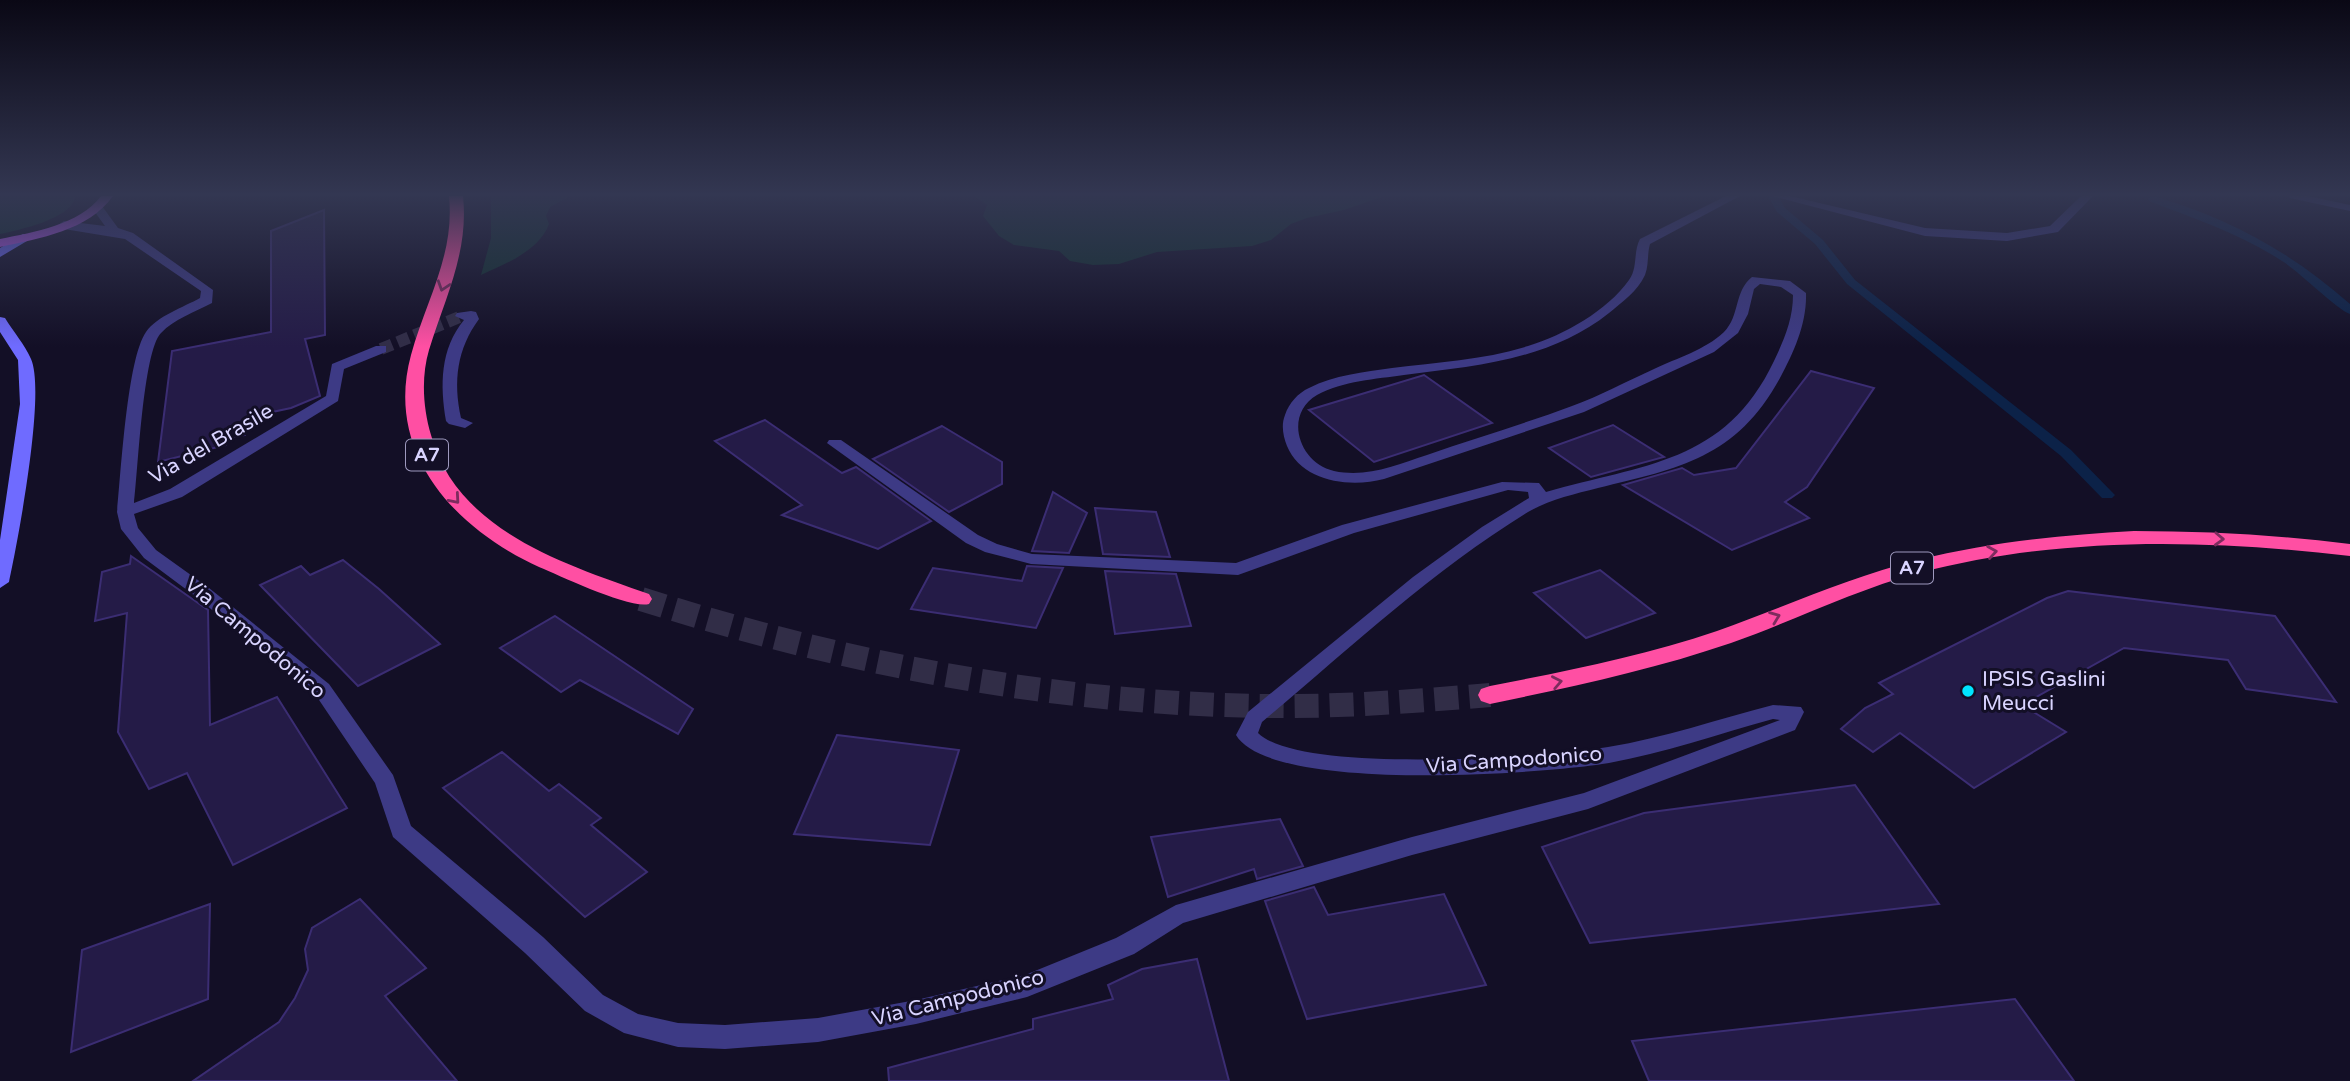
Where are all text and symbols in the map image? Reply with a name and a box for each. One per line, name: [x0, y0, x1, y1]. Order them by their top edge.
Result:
one-way arrow: [437, 279, 451, 292]
street label: Via del Brasile: [144, 398, 278, 490]
road number: A7: [406, 440, 448, 470]
one-way arrow: [447, 491, 459, 504]
one-way arrow: [2214, 531, 2225, 546]
one-way arrow: [1986, 545, 1998, 560]
road number: A7: [1891, 552, 1933, 583]
street label: Via Campodonico: [179, 572, 331, 704]
one-way arrow: [1769, 611, 1781, 625]
place label: IPSIS Gaslini Meucci: [1982, 667, 2106, 716]
one-way arrow: [1551, 675, 1563, 690]
marker: IPSIS Gaslini Meucci: [1960, 683, 1976, 699]
street label: Via Campodonico: [1425, 741, 1603, 779]
street label: Via Campodonico: [869, 965, 1047, 1031]

